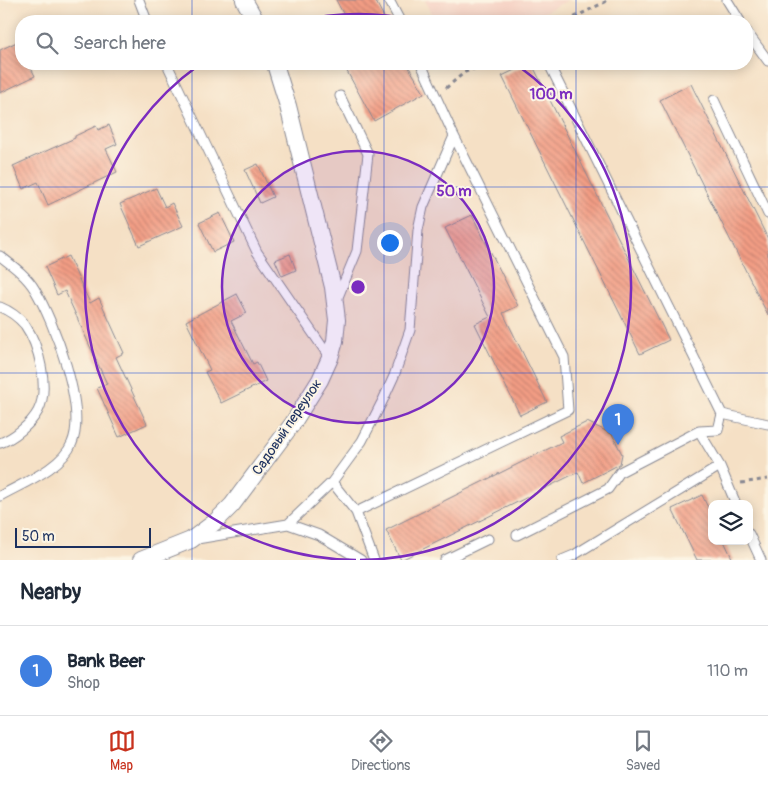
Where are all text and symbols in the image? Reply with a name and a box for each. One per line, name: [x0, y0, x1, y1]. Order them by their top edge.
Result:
search box: [15, 15, 753, 70]
icon: search: [33, 29, 61, 57]
text: Search here: [73, 31, 166, 55]
text: 100 m: [530, 85, 572, 104]
text: 50 m: [437, 182, 471, 201]
your location: [377, 230, 403, 256]
centre of rings: [349, 278, 367, 296]
street label: Садовый переулок: [249, 376, 325, 478]
pin: 1: [602, 404, 634, 445]
map controls: [708, 500, 753, 545]
button: layers: [708, 500, 753, 545]
scale bar: [15, 525, 151, 548]
text: 50 m: [22, 528, 55, 545]
text: Nearby: [20, 579, 81, 606]
text: Bank Beer: [67, 649, 145, 673]
text: 1: [33, 661, 39, 681]
text: 110 m: [707, 661, 748, 681]
text: Shop: [67, 673, 100, 693]
tab: Map: [108, 727, 136, 774]
tab: Directions: [351, 727, 410, 774]
tab: Saved: [626, 727, 660, 774]

